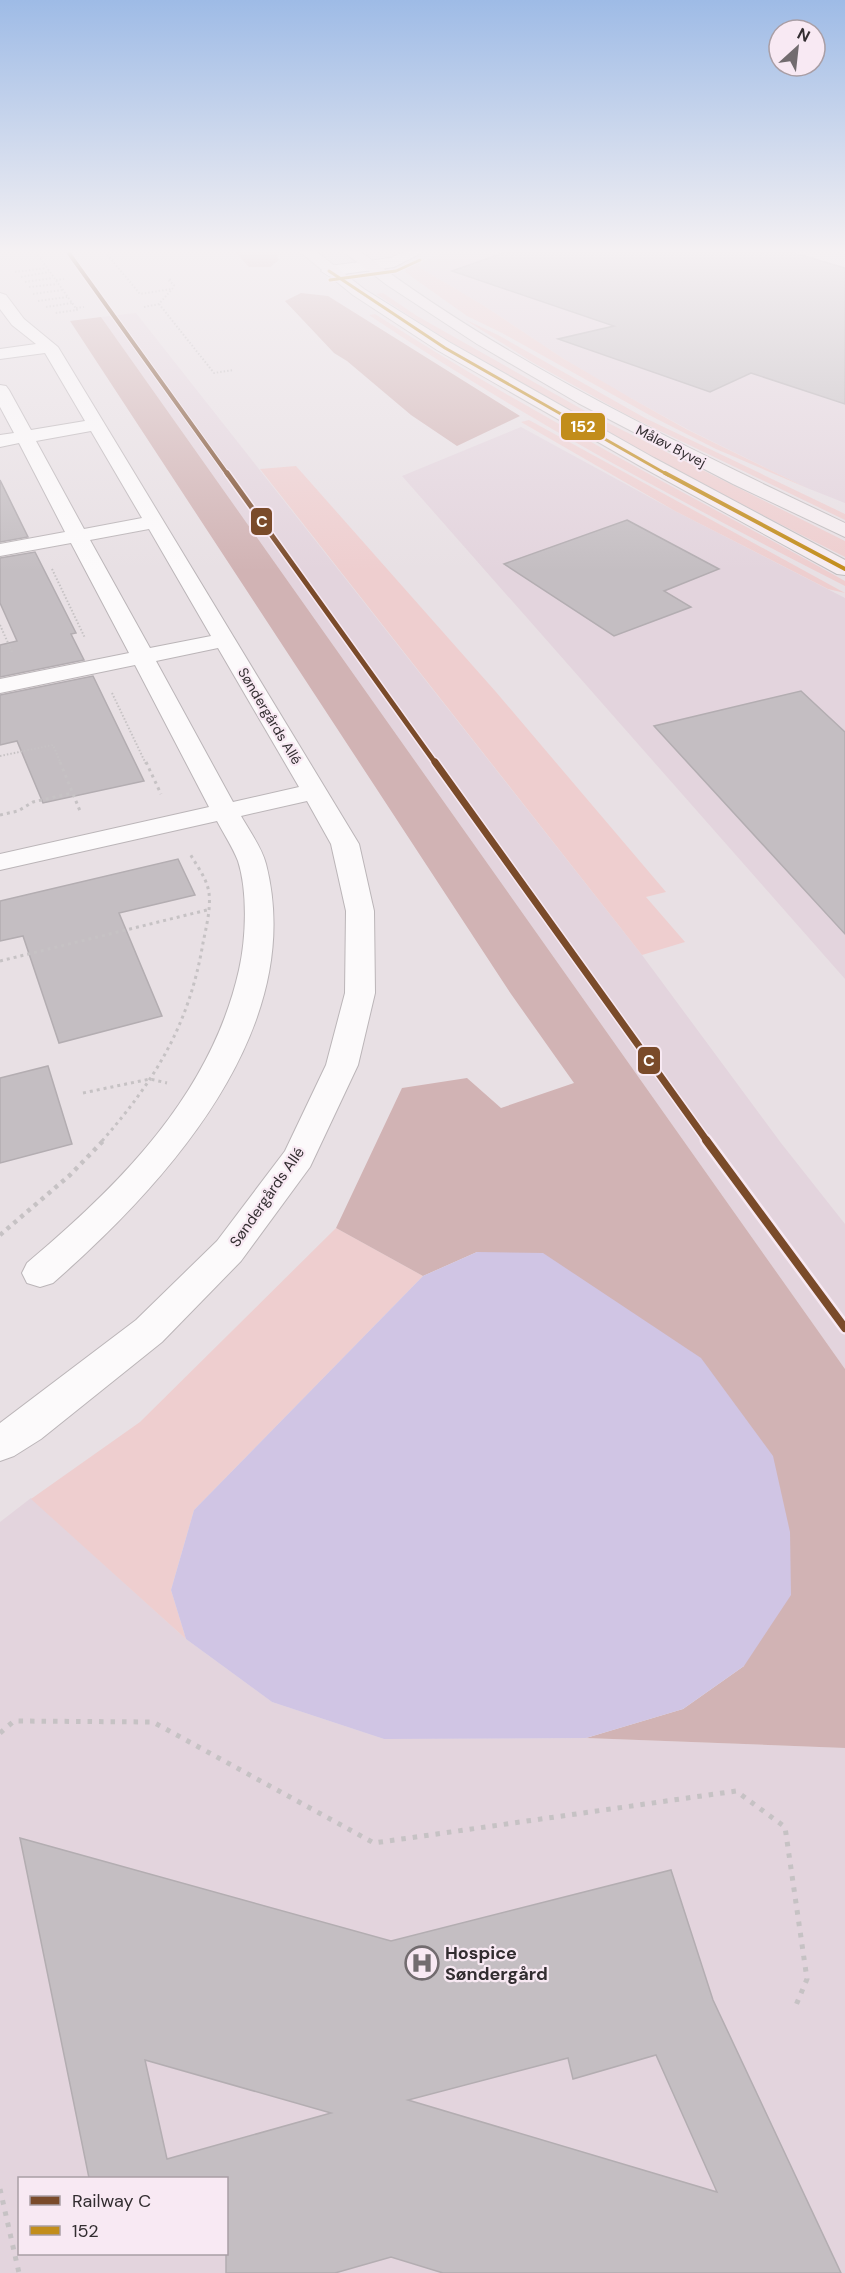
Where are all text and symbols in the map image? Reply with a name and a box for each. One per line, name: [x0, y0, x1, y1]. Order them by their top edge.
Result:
north arrow: [767, 18, 827, 78]
text: N: [794, 23, 814, 47]
line badge: 152: [560, 412, 606, 441]
text: 152: [571, 416, 595, 437]
street label: Måløv Byvej: [633, 421, 709, 471]
line badge: C: [250, 507, 273, 536]
text: C: [256, 511, 268, 532]
street label: Søndergårds Allé: [234, 664, 306, 768]
line badge: C: [637, 1046, 661, 1075]
text: C: [643, 1050, 655, 1071]
street label: Søndergårds Allé: [225, 1143, 309, 1251]
place label: Hospice Søndergård: [445, 1941, 548, 1986]
hospital icon: Hospice Søndergård: [404, 1945, 440, 1981]
legend: [18, 2177, 228, 2255]
text: Railway C: [72, 2189, 151, 2213]
text: 152: [72, 2219, 99, 2243]

